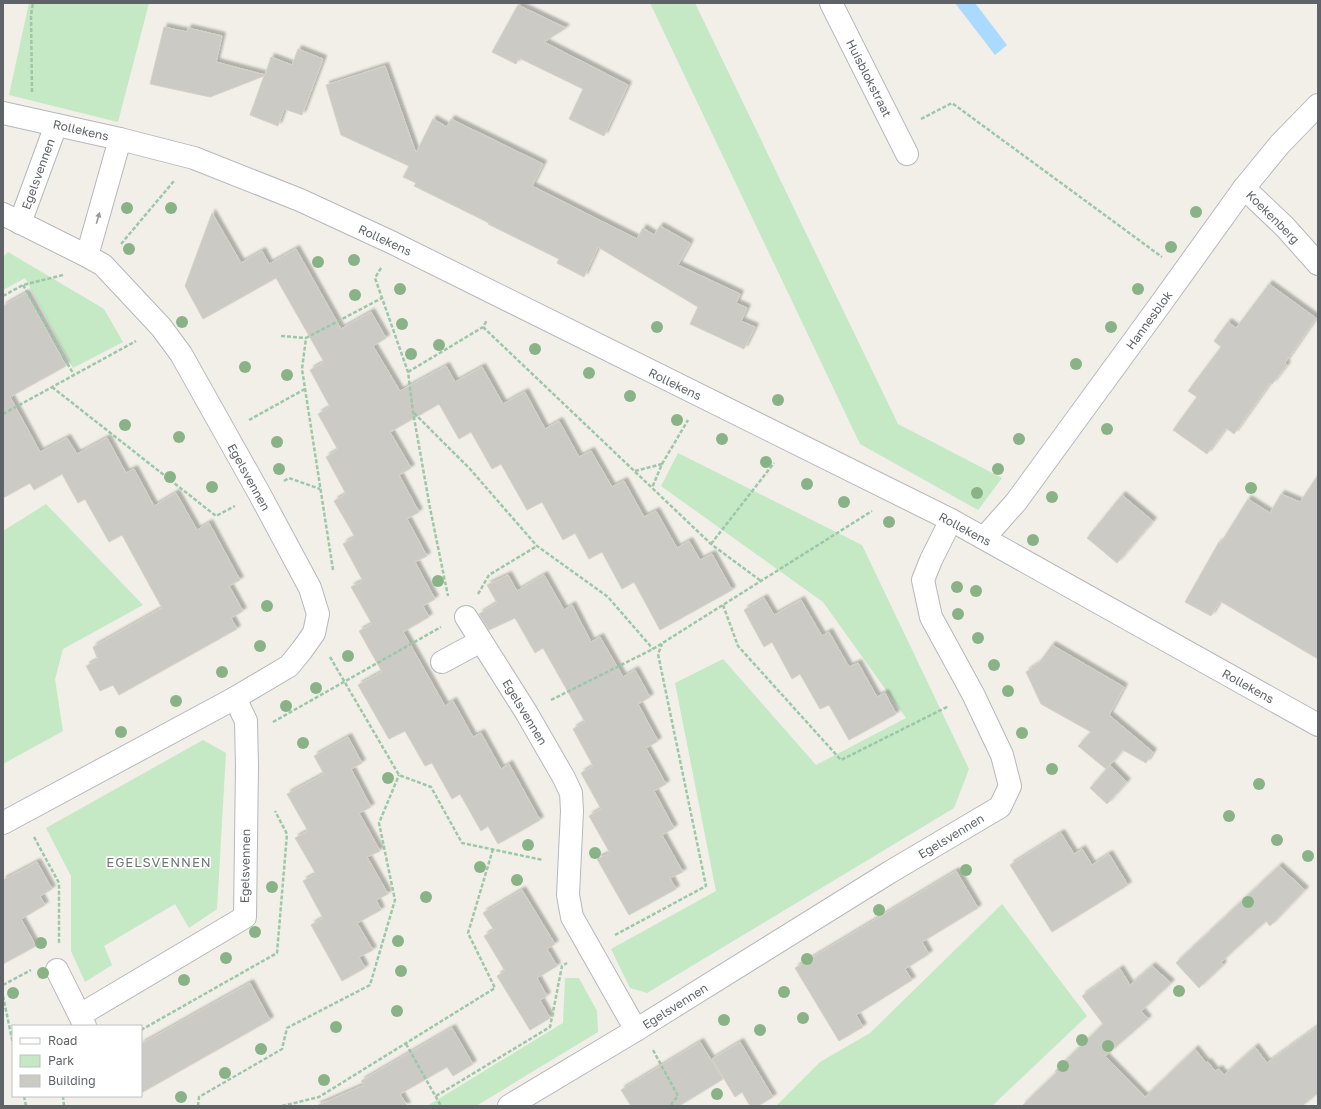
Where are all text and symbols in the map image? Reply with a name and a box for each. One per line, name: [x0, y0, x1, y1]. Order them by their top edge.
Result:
street label: Huisblokstraat: [843, 37, 895, 119]
street label: Rollekens: [52, 116, 110, 144]
street label: Egelsvennen: [18, 137, 58, 211]
street label: Koekenberg: [1243, 187, 1303, 247]
one-way arrow: [95, 212, 101, 224]
street label: Rollekens: [356, 221, 414, 259]
street label: Hannesblok: [1123, 287, 1175, 352]
street label: Rollekens: [646, 365, 704, 403]
street label: Egelsvennen: [224, 441, 274, 513]
street label: Rollekens: [936, 509, 994, 549]
street label: Rollekens: [1219, 666, 1277, 706]
street label: Egelsvennen: [499, 676, 551, 748]
street label: Egelsvennen: [915, 810, 987, 862]
street label: Egelsvennen: [237, 829, 253, 903]
district label: EGELSVENNEN: [106, 854, 212, 870]
street label: Egelsvennen: [640, 980, 710, 1032]
legend: [12, 1025, 142, 1097]
text: Road: [48, 1033, 77, 1048]
text: Park: [48, 1053, 74, 1068]
text: Building: [48, 1073, 96, 1088]

